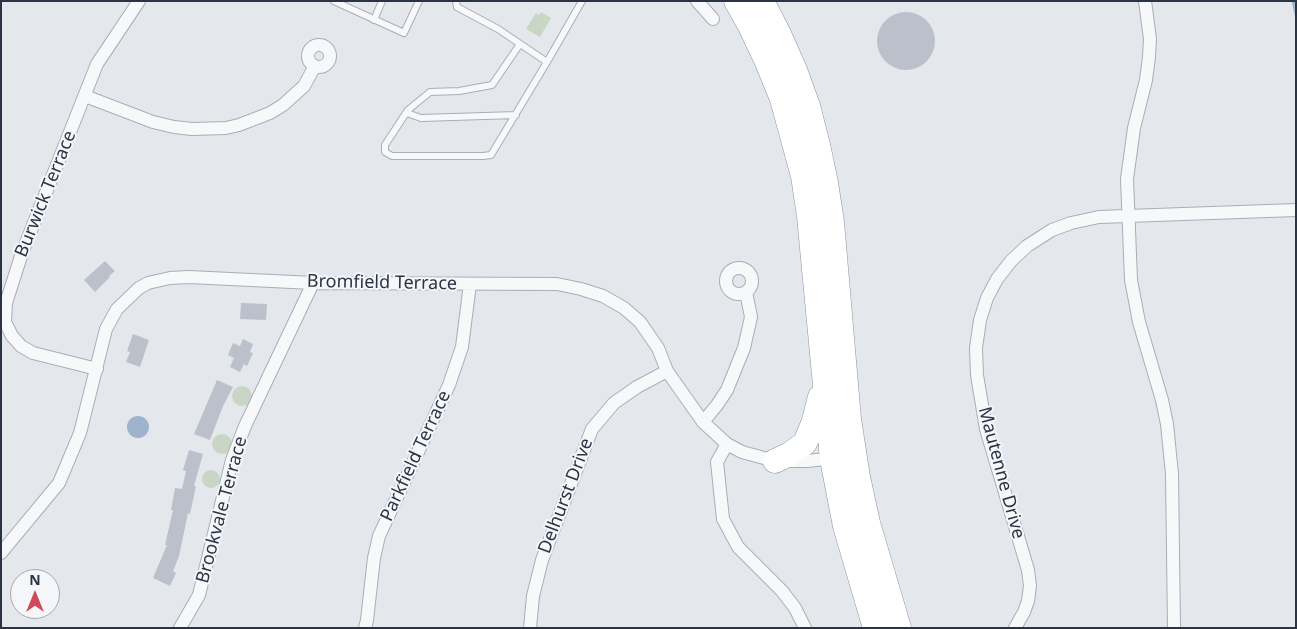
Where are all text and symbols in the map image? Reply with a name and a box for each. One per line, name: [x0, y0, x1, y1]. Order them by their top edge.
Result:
street label: Burwick Terrace: [11, 128, 81, 260]
street label: Bromfield Terrace: [307, 271, 457, 295]
street label: Parkfield Terrace: [376, 387, 456, 525]
street label: Mautenne Drive: [973, 405, 1029, 541]
street label: Brookvale Terrace: [192, 434, 252, 586]
street label: Delhurst Drive: [534, 435, 598, 557]
north arrow: [10, 569, 60, 619]
text: N: [29, 570, 41, 589]

